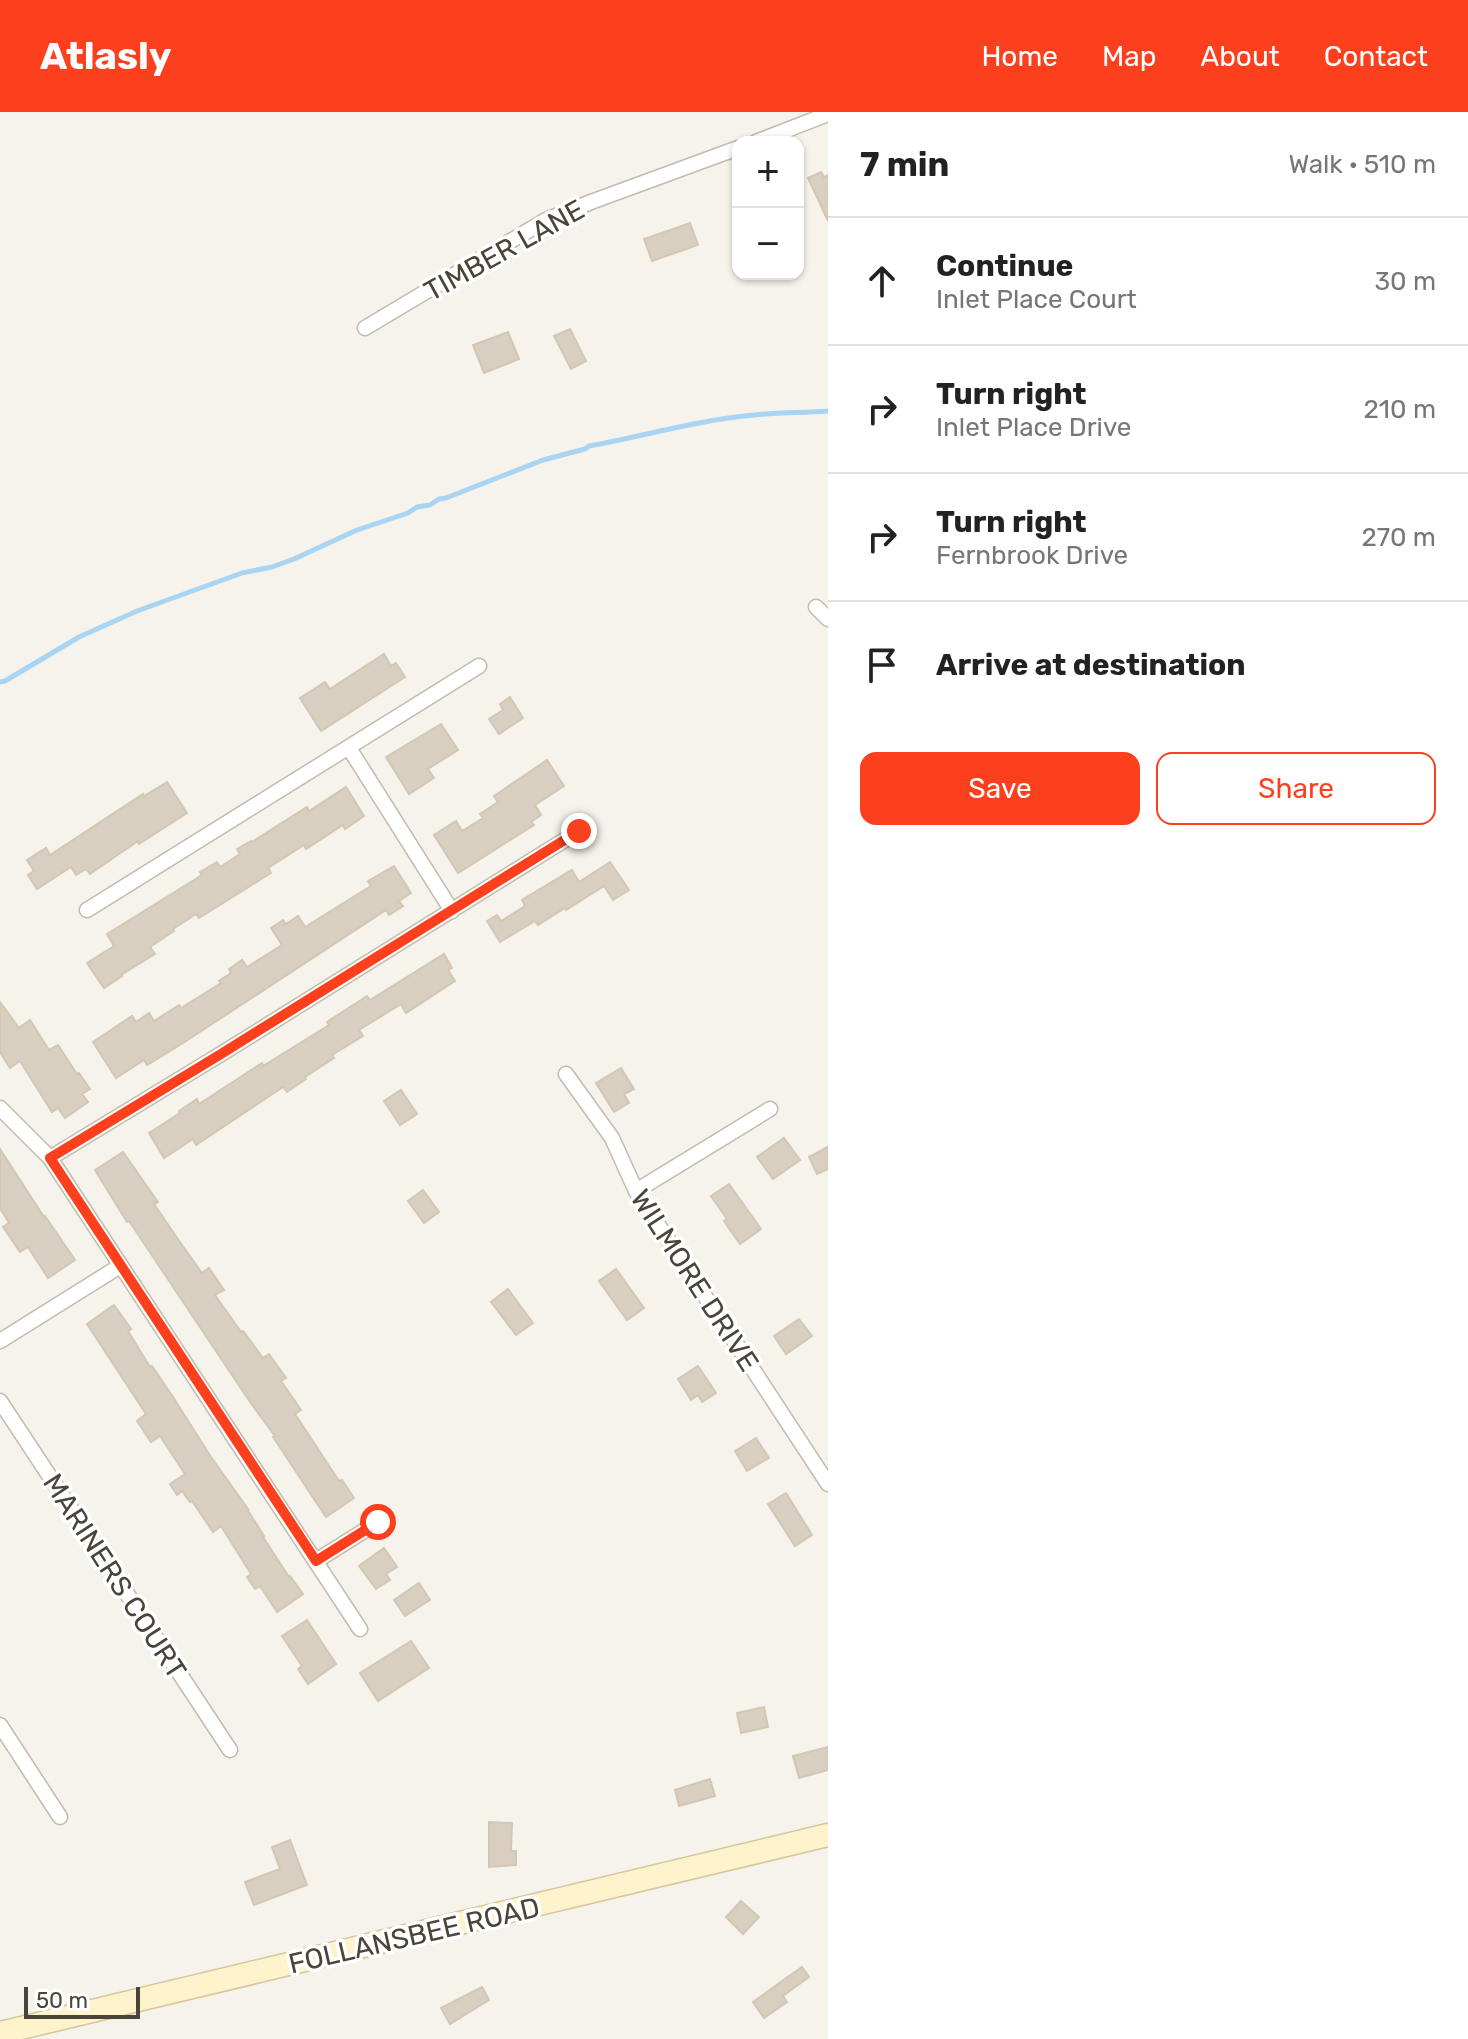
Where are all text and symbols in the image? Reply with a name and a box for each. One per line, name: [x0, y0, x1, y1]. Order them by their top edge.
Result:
text: Atlasly: [40, 33, 172, 79]
text: Home: [981, 40, 1058, 73]
text: Map: [1102, 40, 1156, 73]
text: About: [1200, 40, 1280, 73]
text: Contact: [1324, 40, 1428, 73]
map controls: [732, 136, 804, 280]
button: +: [732, 136, 804, 208]
text: 7 min: [860, 144, 949, 185]
text: Walk · 510 m: [1288, 149, 1436, 180]
street label: TIMBER LANE: [418, 193, 590, 308]
button: −: [732, 208, 804, 280]
text: Continue: [936, 248, 1073, 284]
icon: ahead: [860, 259, 904, 303]
text: 30 m: [1374, 266, 1436, 297]
text: Inlet Place Court: [936, 284, 1137, 315]
text: Turn right: [936, 376, 1087, 412]
icon: right: [860, 387, 904, 431]
text: 210 m: [1364, 394, 1436, 425]
text: Inlet Place Drive: [936, 412, 1131, 443]
text: Turn right: [936, 504, 1087, 540]
icon: right: [860, 515, 904, 559]
text: 270 m: [1361, 522, 1436, 553]
text: Fernbrook Drive: [936, 540, 1128, 571]
icon: arrive: [860, 643, 904, 687]
text: Arrive at destination: [936, 647, 1246, 683]
button: Save: [860, 752, 1140, 825]
button: Share: [1156, 752, 1436, 825]
route end: [561, 813, 597, 849]
street label: WILMORE DRIVE: [624, 1183, 766, 1377]
street label: MARINERS COURT: [36, 1468, 193, 1685]
route start: [360, 1504, 396, 1540]
street label: FOLLANSBEE ROAD: [285, 1891, 543, 1980]
scale bar: [24, 1983, 140, 2019]
text: 50 m: [36, 1987, 88, 2014]

